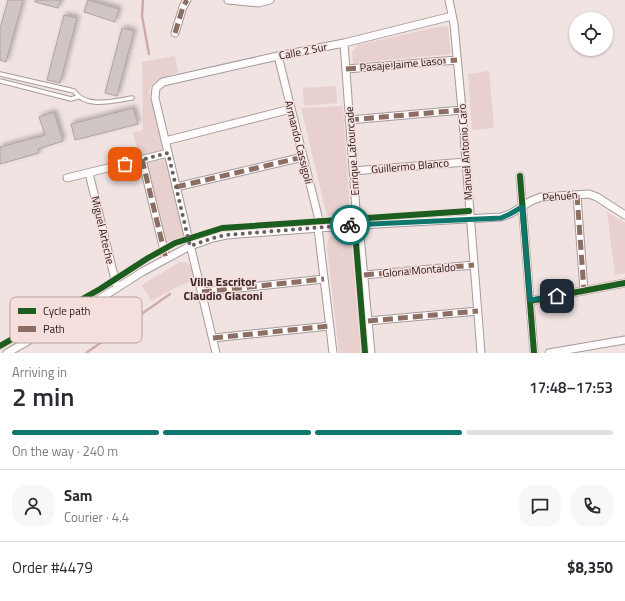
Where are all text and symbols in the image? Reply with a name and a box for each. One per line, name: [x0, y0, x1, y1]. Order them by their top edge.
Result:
map controls: [569, 12, 613, 56]
button: locate: [569, 12, 613, 56]
street label: Calle 2 Sur: [278, 38, 329, 64]
street label: Pasaje Jaime Laso: [359, 52, 443, 76]
street label: Armando Cassigoli: [281, 99, 317, 185]
street label: Manuel Antonio Caro: [454, 103, 476, 201]
street label: Enrique Lafourcade: [341, 106, 363, 196]
pin: [108, 147, 142, 181]
icon: bag: [114, 153, 136, 175]
street label: Guillermo Blanco: [370, 155, 450, 177]
street label: Pehuén: [542, 186, 578, 206]
street label: Miguel Arteche: [87, 194, 119, 266]
courier: [330, 205, 370, 245]
icon: bike: [339, 214, 361, 236]
street label: Gloria Montaldo: [382, 259, 457, 281]
district label: Villa Escritor Claudio Giaconi: [183, 272, 263, 305]
pin: [540, 279, 574, 313]
icon: home: [546, 285, 568, 307]
legend: [10, 297, 142, 343]
text: Cycle path: [43, 303, 91, 319]
text: Path: [43, 321, 65, 337]
text: Arriving in: [12, 362, 67, 382]
text: 17:48–17:53: [529, 376, 613, 399]
text: 2 min: [12, 377, 75, 416]
text: On the way · 240 m: [12, 441, 118, 461]
text: Sam: [64, 484, 92, 507]
button: person: [12, 485, 54, 527]
button: chat: [519, 485, 561, 527]
button: phone: [571, 485, 613, 527]
text: Courier · 4.4: [64, 507, 129, 527]
text: Order #4479: [12, 556, 93, 579]
text: $8,350: [567, 556, 613, 579]

